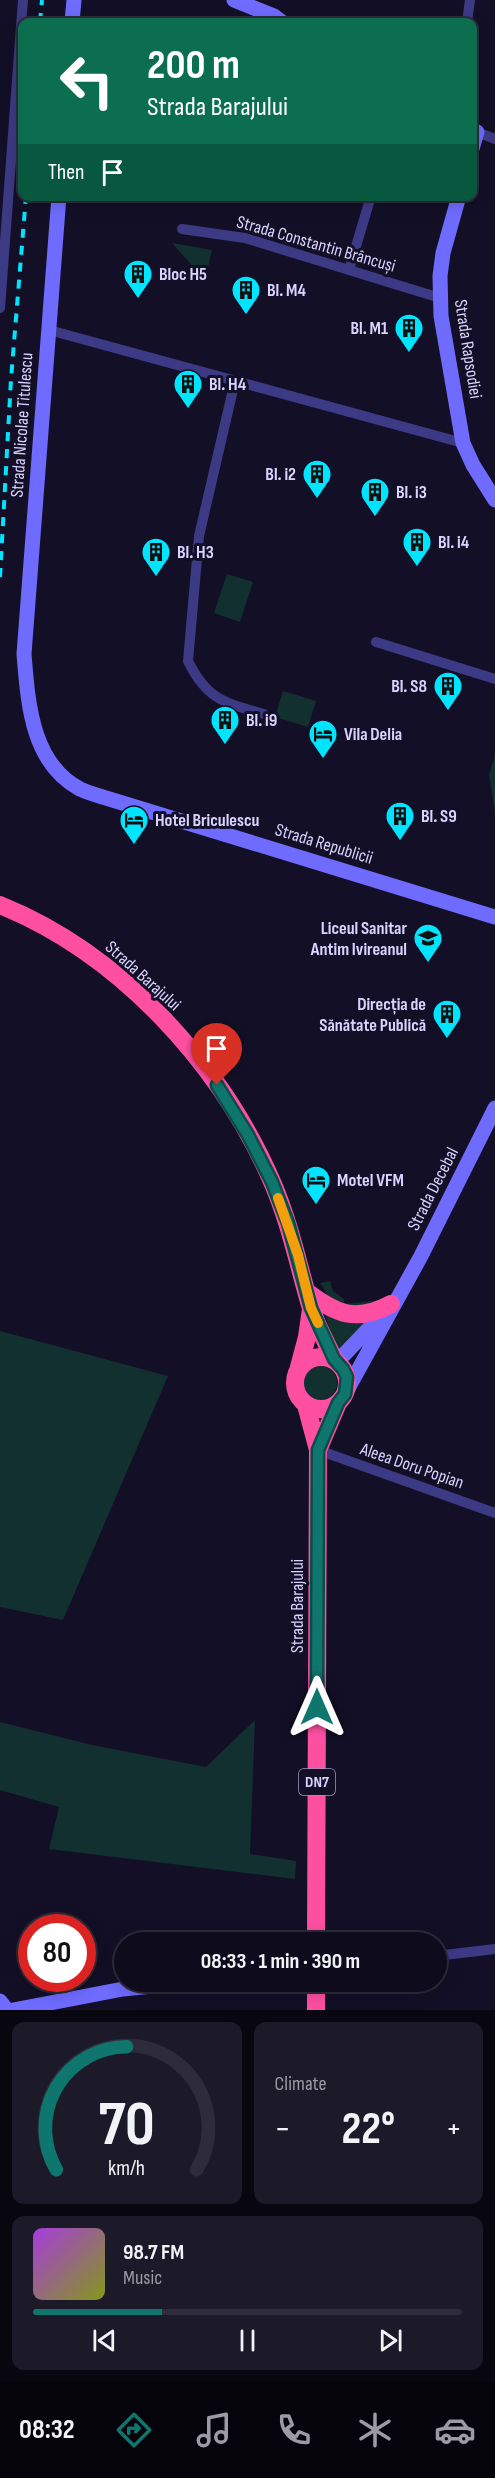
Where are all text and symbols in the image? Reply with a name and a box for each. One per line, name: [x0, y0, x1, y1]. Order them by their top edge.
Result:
text: 200 m: [147, 40, 240, 91]
icon: left: [48, 42, 126, 120]
text: Strada Barajului: [147, 91, 288, 123]
icon: arrive: [96, 156, 129, 189]
text: Then: [48, 159, 84, 186]
street label: Strada Constantin Brâncuși: [234, 211, 398, 277]
building icon: Bloc H5: [122, 258, 154, 300]
place label: Bloc H5: [159, 264, 207, 285]
building icon: Bl. M4: [230, 274, 262, 316]
place label: Bl. M4: [267, 280, 306, 301]
street label: Strada Rapsodiei: [450, 298, 486, 400]
building icon: Bl. M1: [393, 312, 425, 354]
place label: Bl. M1: [350, 318, 388, 339]
street label: Strada Nicolae Titulescu: [6, 352, 38, 498]
building icon: Bl. H4: [172, 368, 204, 410]
place label: Bl. H4: [209, 374, 247, 395]
building icon: Bl. i2: [301, 458, 333, 500]
place label: Bl. i2: [265, 464, 296, 485]
building icon: Bl. i3: [359, 476, 391, 518]
place label: Bl. i3: [396, 482, 427, 503]
building icon: Bl. i4: [401, 526, 433, 568]
place label: Bl. i4: [438, 532, 470, 553]
building icon: Bl. H3: [140, 536, 172, 578]
place label: Bl. H3: [177, 542, 214, 563]
building icon: Bl. S8: [432, 670, 464, 712]
place label: Bl. S8: [391, 676, 427, 697]
building icon: Bl. i9: [209, 704, 241, 746]
place label: Bl. i9: [246, 710, 277, 731]
hotel icon: Vila Delia: [307, 718, 339, 760]
place label: Vila Delia: [344, 724, 402, 745]
building icon: Bl. S9: [384, 800, 416, 842]
hotel icon: Hotel Briculescu: [118, 804, 150, 846]
place label: Bl. S9: [421, 806, 457, 827]
place label: Hotel Briculescu: [155, 810, 260, 831]
street label: Strada Republicii: [273, 819, 375, 869]
place label: Liceul Sanitar Antim Ivireanul: [310, 918, 407, 960]
school or university icon: Liceul Sanitar Antim Ivireanul: [412, 922, 444, 964]
street label: Strada Barajului: [101, 937, 185, 1015]
place label: Direcția de Sănătate Publică: [319, 994, 426, 1036]
building icon: Direcția de Sănătate Publică: [431, 998, 463, 1040]
pin: [191, 1023, 242, 1085]
icon: arrive: [200, 1032, 233, 1065]
street label: Strada Decebal: [403, 1144, 463, 1234]
hotel icon: Motel VFM: [300, 1164, 332, 1206]
place label: Motel VFM: [337, 1170, 404, 1191]
street label: Aleea Doru Popian: [357, 1438, 466, 1493]
street label: Strada Barajului: [287, 1559, 308, 1653]
position arrow: [285, 1675, 349, 1739]
road number: DN7: [299, 1769, 335, 1795]
speed limit sign: 80: [18, 1914, 96, 1992]
text: 08:33 · 1 min · 390 m: [201, 1948, 360, 1975]
text: Climate: [275, 2072, 327, 2096]
text: 70: [98, 2088, 155, 2163]
text: 22°: [341, 2102, 395, 2157]
text: −: [275, 2109, 291, 2149]
text: +: [446, 2109, 462, 2149]
text: km/h: [108, 2156, 145, 2181]
text: 98.7 FM: [123, 2239, 184, 2266]
text: Music: [123, 2266, 162, 2290]
icon: previous: [88, 2324, 121, 2357]
icon: pause: [231, 2324, 264, 2357]
icon: next: [374, 2324, 407, 2357]
icon: directions: [113, 2409, 155, 2451]
icon: music: [193, 2409, 235, 2451]
icon: phone: [273, 2409, 315, 2451]
icon: climate: [354, 2409, 396, 2451]
icon: car: [434, 2409, 476, 2451]
text: 08:32: [19, 2414, 75, 2446]

